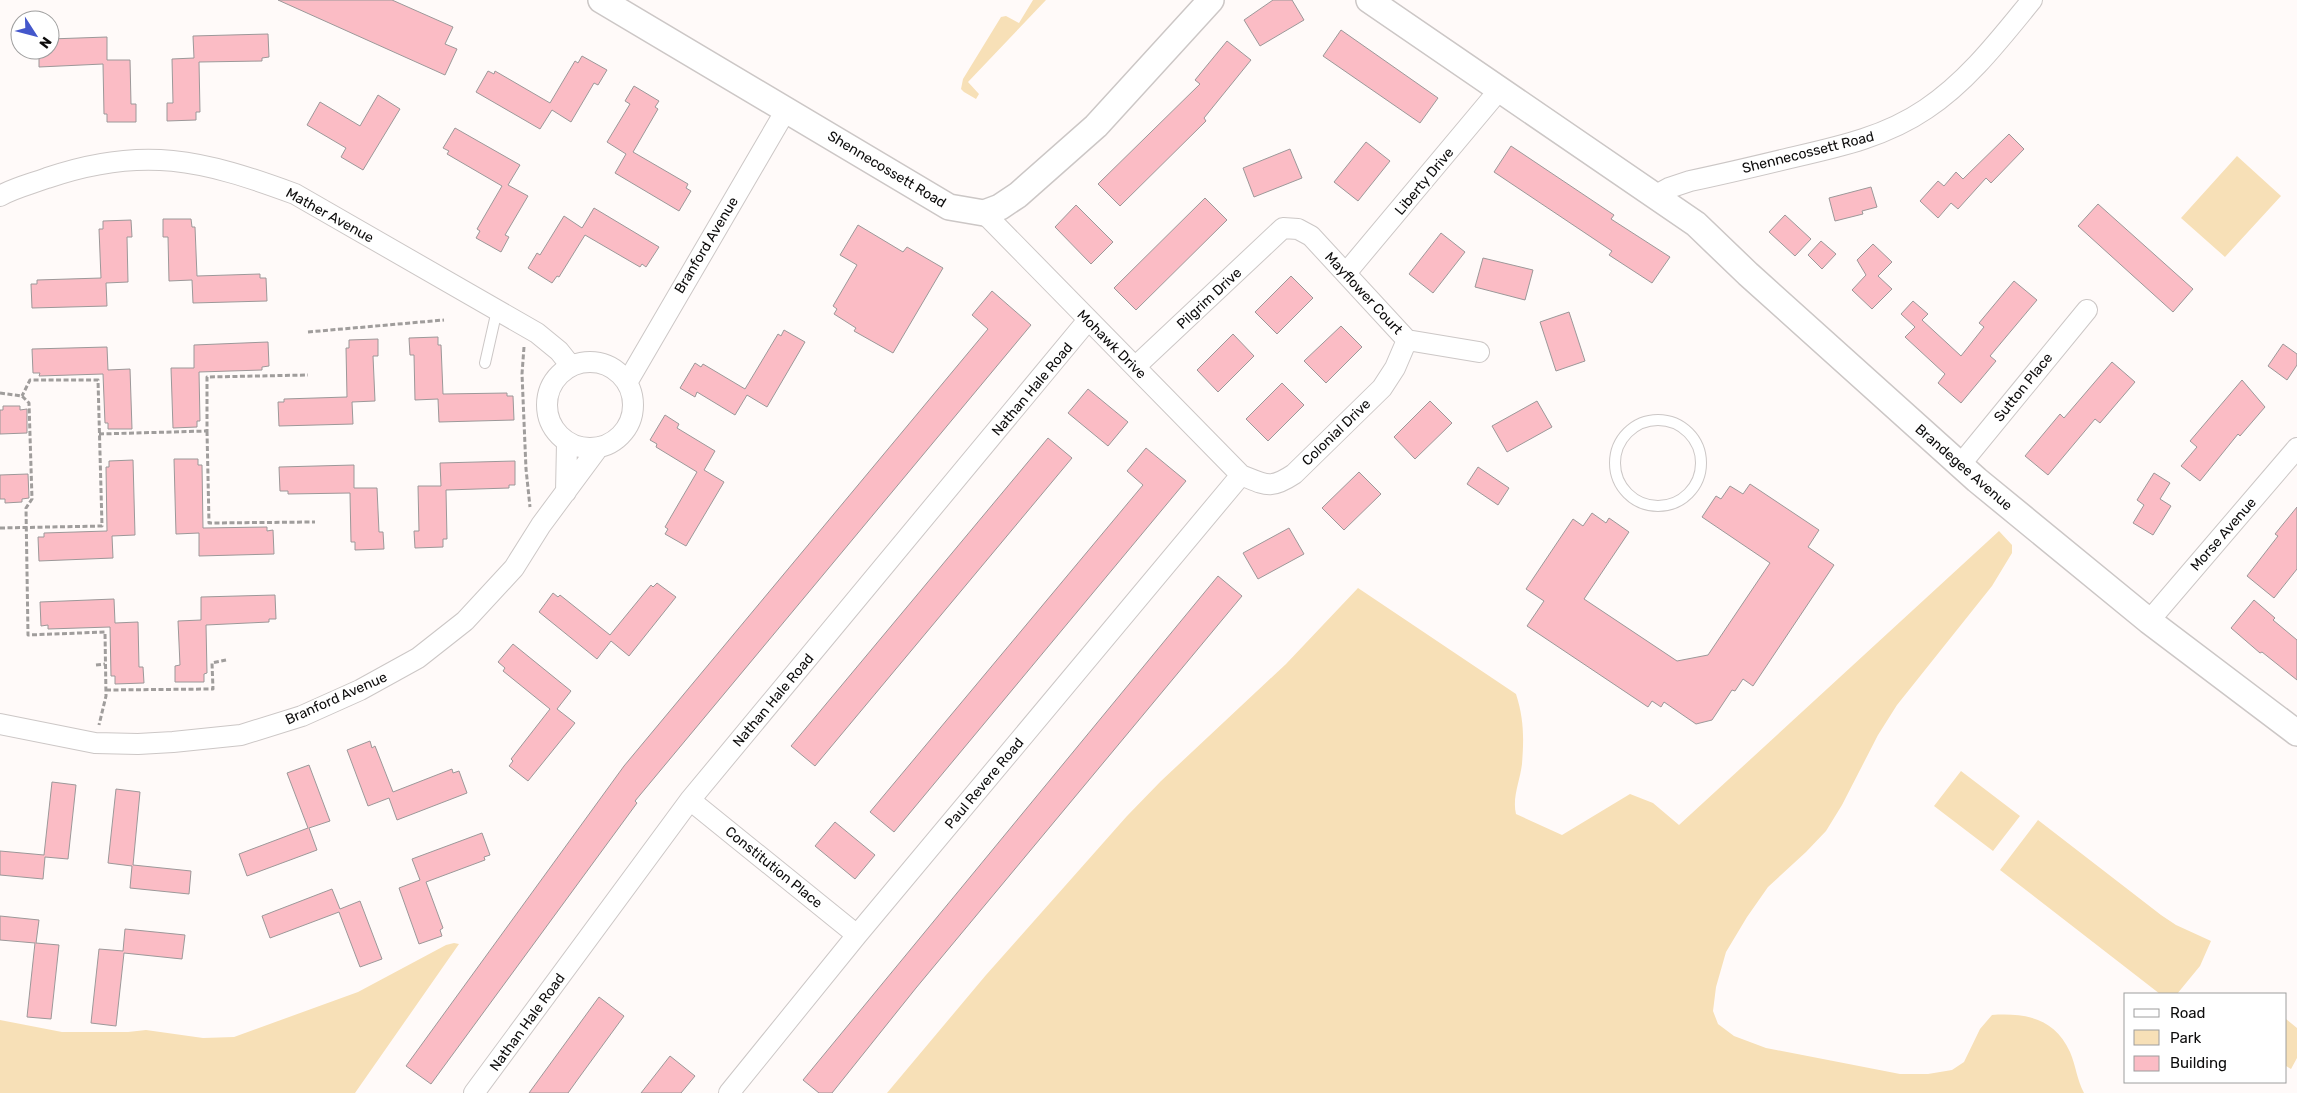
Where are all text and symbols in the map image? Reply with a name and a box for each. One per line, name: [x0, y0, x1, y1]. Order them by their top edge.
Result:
north arrow: [10, 10, 60, 60]
text: N: [35, 33, 55, 51]
street label: Shennecossett Road: [824, 127, 949, 212]
street label: Shennecossett Road: [1740, 128, 1876, 177]
street label: Liberty Drive: [1391, 144, 1458, 218]
street label: Mather Avenue: [283, 184, 377, 247]
street label: Branford Avenue: [671, 194, 742, 297]
street label: Mayflower Court: [1321, 249, 1407, 338]
street label: Pilgrim Drive: [1173, 264, 1245, 333]
street label: Mohawk Drive: [1074, 306, 1150, 383]
street label: Nathan Hale Road: [988, 339, 1076, 439]
street label: Sutton Place: [1990, 349, 2056, 425]
street label: Colonial Drive: [1298, 395, 1374, 469]
street label: Brandegee Avenue: [1912, 421, 2016, 514]
street label: Morse Avenue: [2187, 494, 2260, 574]
street label: Nathan Hale Road: [729, 650, 817, 750]
street label: Branford Avenue: [283, 668, 390, 729]
street label: Paul Revere Road: [941, 734, 1027, 832]
street label: Constitution Place: [722, 823, 826, 912]
street label: Nathan Hale Road: [486, 970, 569, 1074]
legend: [2124, 993, 2287, 1083]
text: Road: [2170, 1004, 2206, 1022]
text: Park: [2170, 1029, 2201, 1047]
text: Building: [2170, 1054, 2227, 1072]

